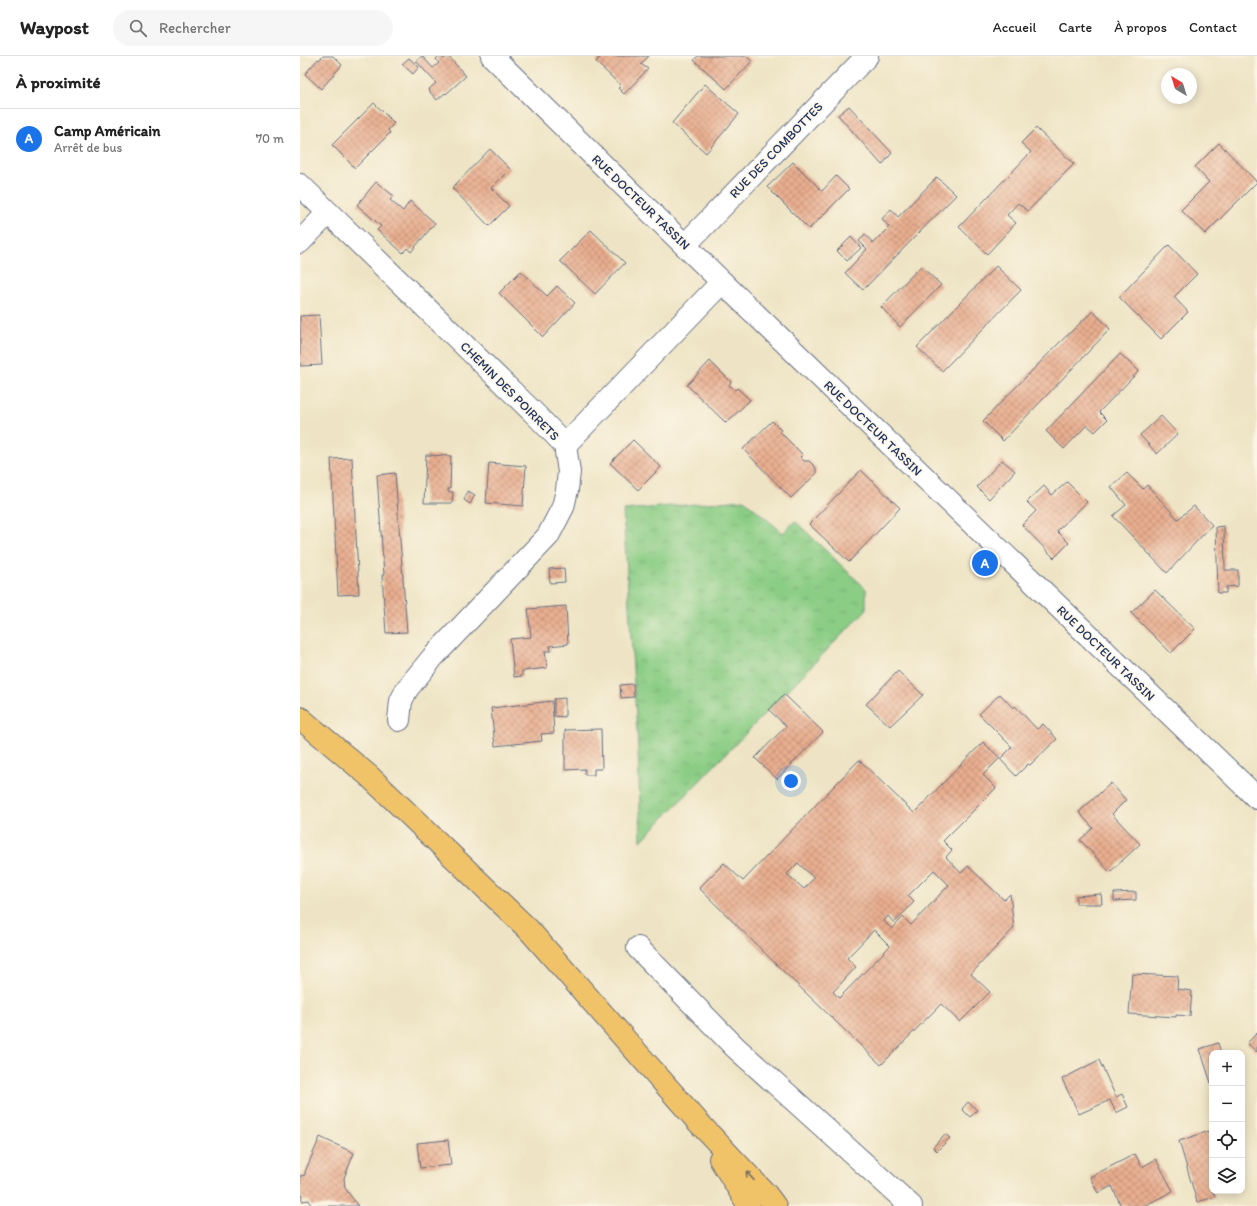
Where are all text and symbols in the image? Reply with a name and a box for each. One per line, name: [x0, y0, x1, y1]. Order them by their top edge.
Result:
search box: [113, 10, 393, 46]
text: Waypost: [20, 16, 89, 39]
icon: search: [127, 17, 149, 39]
text: Rechercher: [159, 19, 231, 37]
text: Accueil: [993, 19, 1036, 36]
text: Carte: [1058, 19, 1092, 36]
text: À propos: [1114, 19, 1167, 36]
text: Contact: [1189, 19, 1237, 36]
north arrow: [1161, 68, 1197, 104]
text: À proximité: [16, 72, 101, 92]
street label: RUE DES COMBOTTES: [726, 99, 826, 201]
text: Camp Américain: [54, 122, 161, 140]
text: A: [25, 131, 33, 146]
text: 70 m: [256, 131, 284, 146]
text: Arrêt de bus: [54, 140, 122, 155]
street label: RUE DOCTEUR TASSIN: [589, 151, 693, 253]
street label: CHEMIN DES POIRRETS: [457, 338, 563, 444]
street label: RUE DOCTEUR TASSIN: [821, 377, 925, 479]
pin: A: [972, 548, 998, 578]
street label: RUE DOCTEUR TASSIN: [1054, 602, 1158, 704]
your location: [781, 771, 801, 791]
map controls: [1209, 1050, 1245, 1194]
button: +: [1209, 1050, 1245, 1086]
button: −: [1209, 1086, 1245, 1122]
button: locate: [1209, 1122, 1245, 1158]
button: layers: [1209, 1158, 1245, 1194]
one-way arrow: [746, 1172, 755, 1182]

